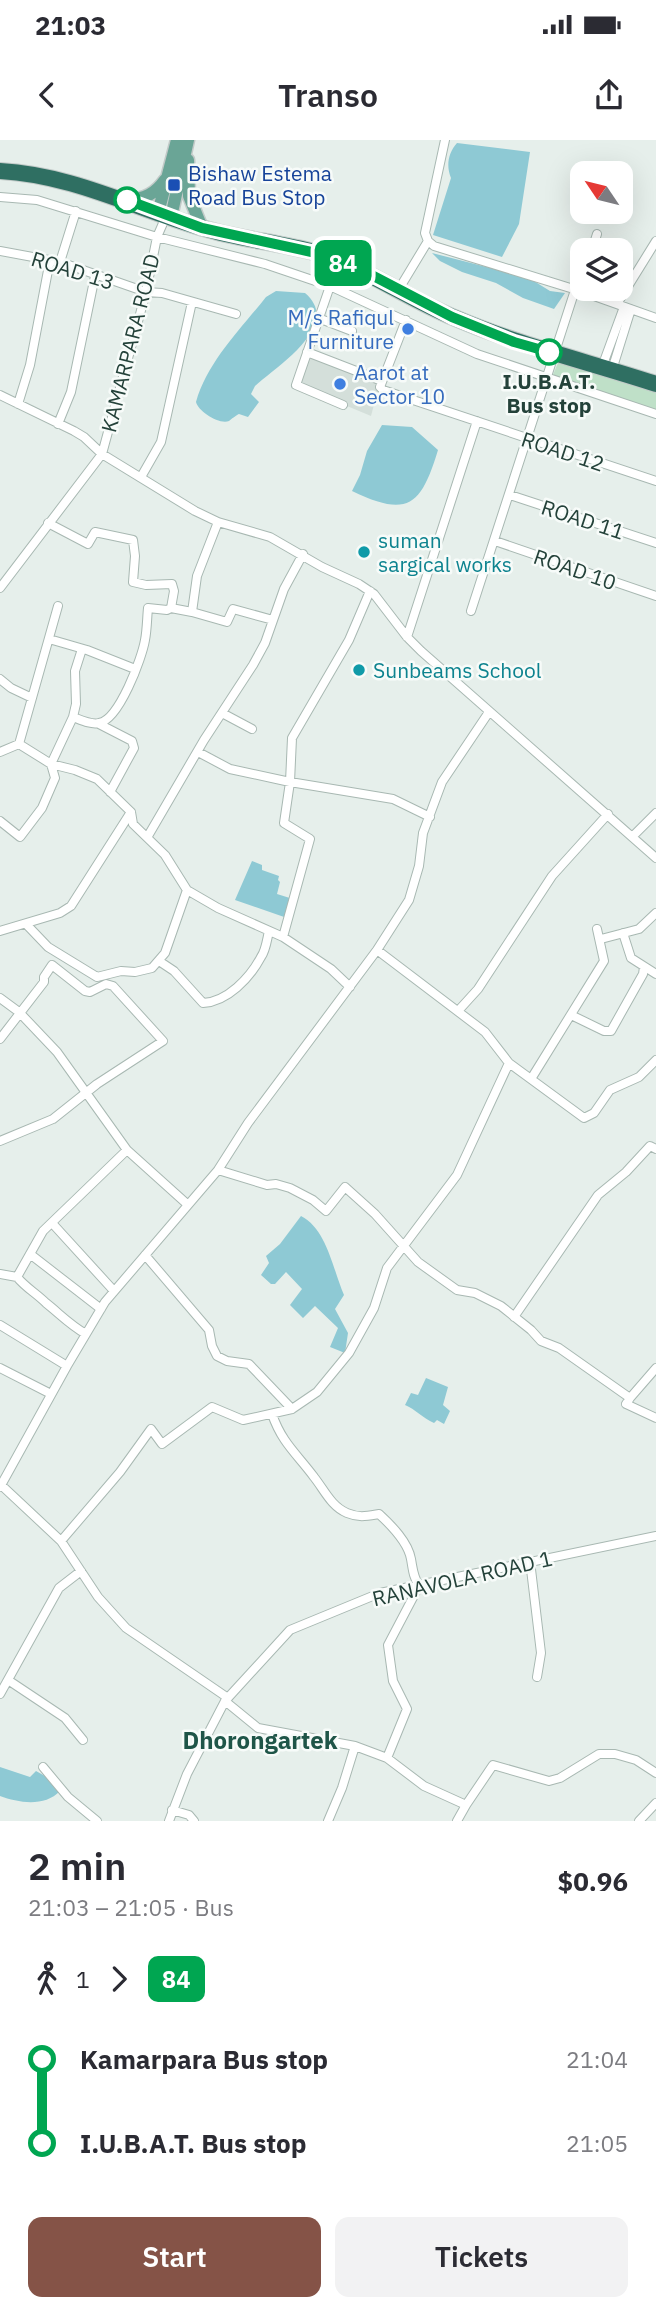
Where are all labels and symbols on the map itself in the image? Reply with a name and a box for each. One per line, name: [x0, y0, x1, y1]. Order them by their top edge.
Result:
place label: Bishaw Estema Road Bus Stop: [188, 159, 332, 211]
north arrow: [570, 161, 634, 224]
marker: Bishaw Estema Road Bus Stop: [166, 177, 182, 193]
unlabelled marker: [114, 187, 140, 213]
line badge: 84: [312, 240, 374, 286]
street label: ROAD 13: [28, 244, 118, 296]
street label: KAMARPARA ROAD: [94, 251, 166, 435]
place label: M/s Rafiqul Furniture: [288, 303, 394, 355]
marker: M/s Rafiqul Furniture: [400, 321, 416, 337]
marker: I.U.B.A.T. Bus stop: [536, 339, 562, 365]
place label: Aarot at Sector 10: [354, 358, 445, 410]
place label: I.U.B.A.T. Bus stop: [503, 367, 595, 419]
marker: Aarot at Sector 10: [332, 376, 348, 392]
street label: ROAD 12: [518, 424, 608, 478]
street label: ROAD 11: [538, 492, 628, 546]
place label: suman sargical works: [378, 526, 512, 578]
street label: ROAD 10: [530, 542, 620, 596]
marker: suman sargical works: [356, 544, 372, 560]
place label: Sunbeams School: [373, 656, 542, 684]
marker: Sunbeams School: [351, 662, 367, 678]
street label: RANAVOLA ROAD 1: [369, 1544, 555, 1612]
district label: Dhorongartek: [182, 1724, 338, 1756]

